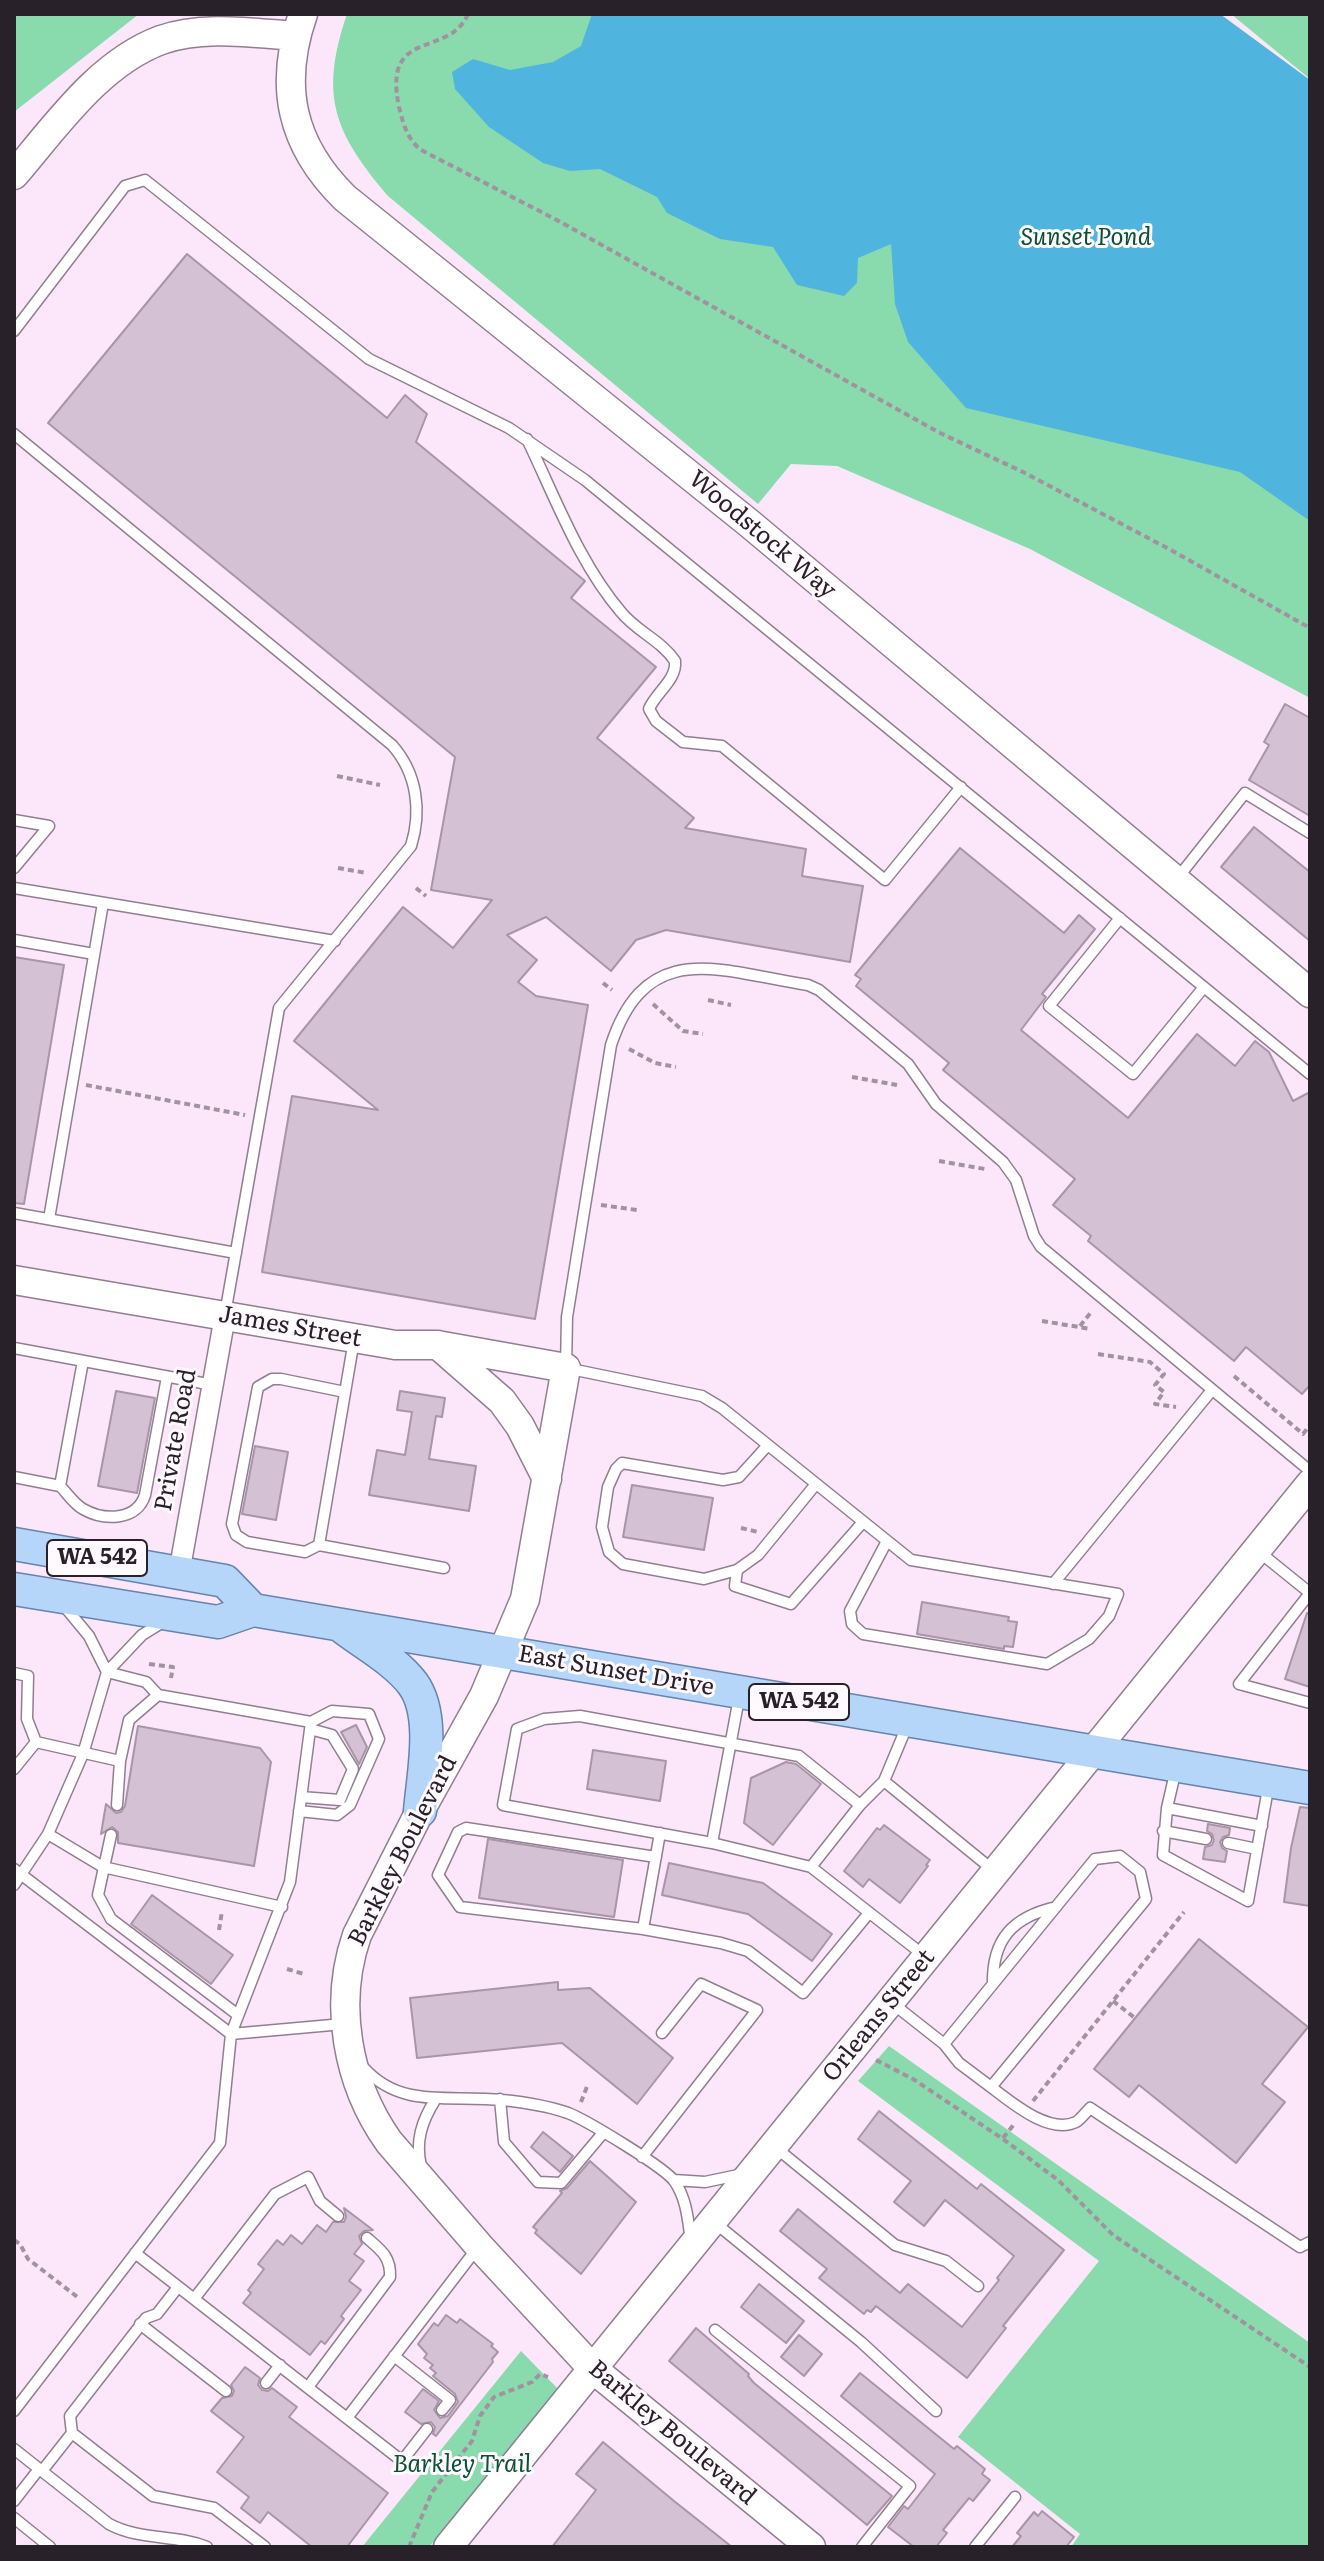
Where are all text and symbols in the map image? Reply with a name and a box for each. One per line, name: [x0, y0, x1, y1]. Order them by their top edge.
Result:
park label: Sunset Pond: [1020, 224, 1152, 252]
street label: Woodstock Way: [682, 465, 842, 605]
street label: James Street: [216, 1300, 364, 1354]
street label: Private Road: [149, 1366, 203, 1514]
road number: WA 542: [47, 1540, 147, 1576]
street label: East Sunset Drive: [516, 1640, 716, 1702]
road number: WA 542: [749, 1684, 849, 1720]
street label: Barkley Boulevard: [343, 1751, 463, 1951]
street label: Orleans Street: [817, 1944, 941, 2088]
street label: Barkley Boulevard: [582, 2355, 762, 2511]
park label: Barkley Trail: [393, 2451, 531, 2479]

